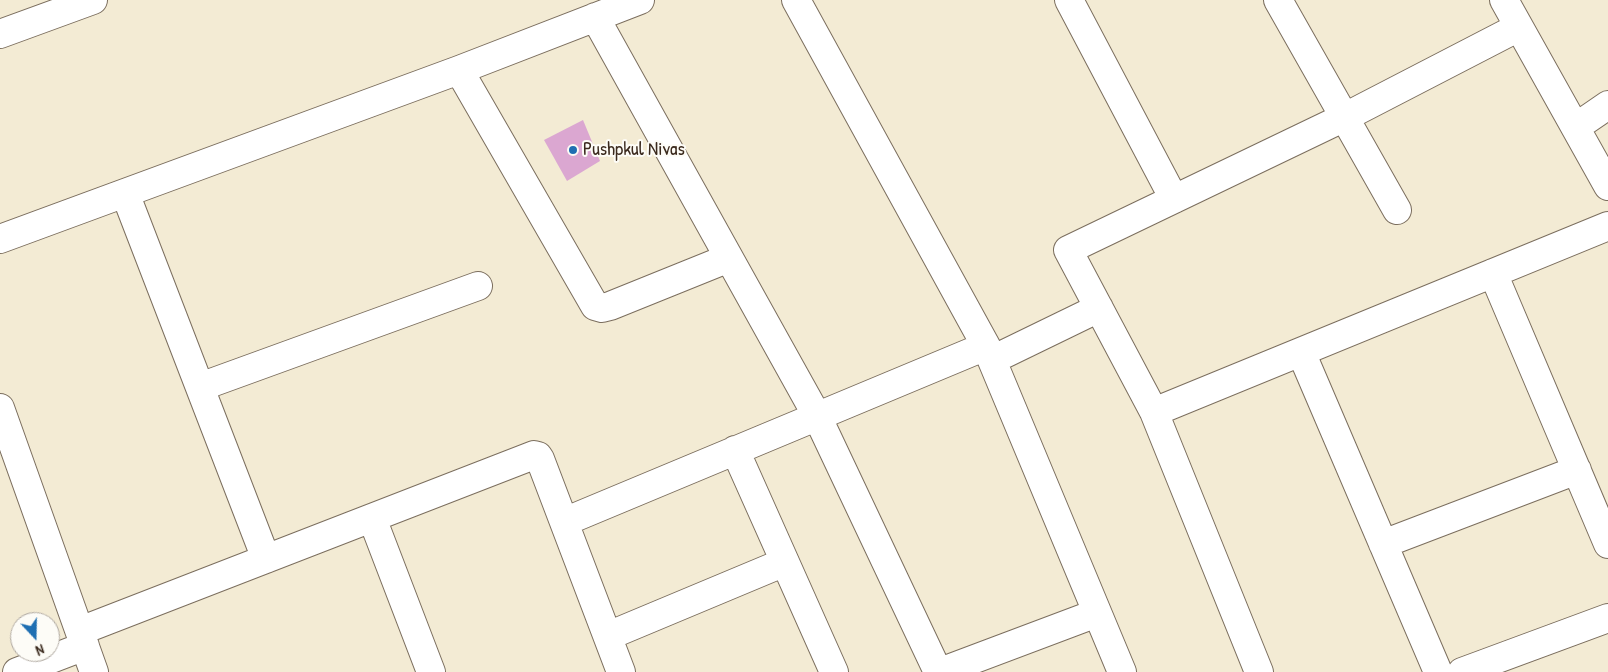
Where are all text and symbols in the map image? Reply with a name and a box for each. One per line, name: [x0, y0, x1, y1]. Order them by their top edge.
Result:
place label: Pushpkul Nivas: [583, 139, 685, 161]
marker: Pushpkul Nivas: [567, 144, 579, 156]
north arrow: [10, 612, 60, 662]
text: N: [33, 640, 47, 661]

